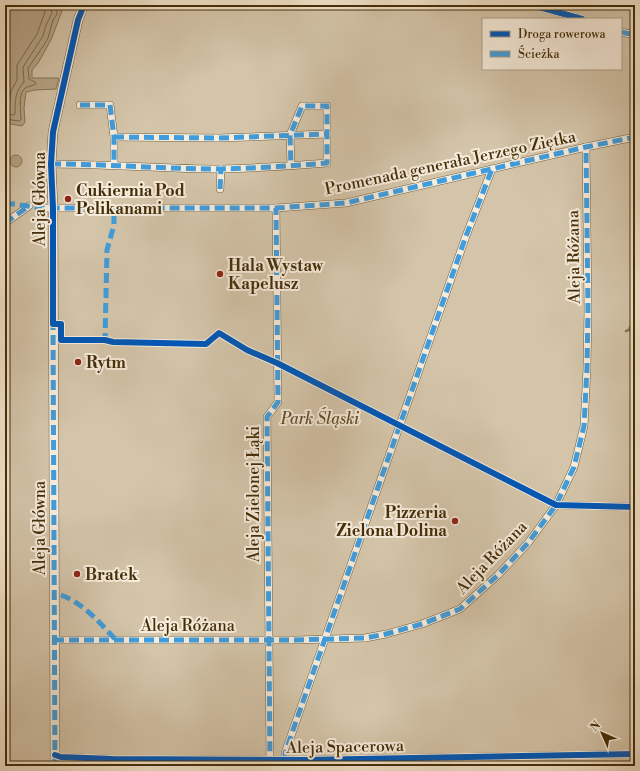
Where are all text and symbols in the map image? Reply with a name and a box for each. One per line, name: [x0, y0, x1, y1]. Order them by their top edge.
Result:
legend: [482, 18, 622, 70]
text: Droga rowerowa: [518, 27, 607, 42]
text: Ścieżka: [518, 45, 560, 62]
street label: Promenada generała Jerzego Ziętka: [323, 126, 579, 199]
street label: Aleja Główna: [30, 151, 50, 247]
place label: Cukiernia Pod Pelikanami: [76, 181, 185, 219]
marker: Cukiernia Pod Pelikanami: [63, 194, 73, 204]
street label: Aleja Różana: [563, 209, 585, 305]
place label: Hala Wystaw Kapelusz: [228, 256, 324, 294]
marker: Hala Wystaw Kapelusz: [215, 269, 225, 279]
place label: Rytm: [86, 353, 126, 373]
marker: Rytm: [73, 357, 83, 367]
park label: Park Śląski: [280, 407, 359, 429]
street label: Aleja Zielonej Łąki: [244, 426, 264, 563]
street label: Aleja Główna: [30, 480, 50, 576]
place label: Pizzeria Zielona Dolina: [337, 503, 447, 541]
marker: Pizzeria Zielona Dolina: [450, 516, 460, 526]
street label: Aleja Różana: [451, 516, 532, 599]
place label: Bratek: [85, 565, 139, 585]
marker: Bratek: [72, 569, 82, 579]
street label: Aleja Różana: [140, 616, 236, 636]
north arrow: [582, 713, 622, 753]
text: N: [588, 718, 604, 735]
street label: Aleja Spacerowa: [285, 736, 405, 758]

